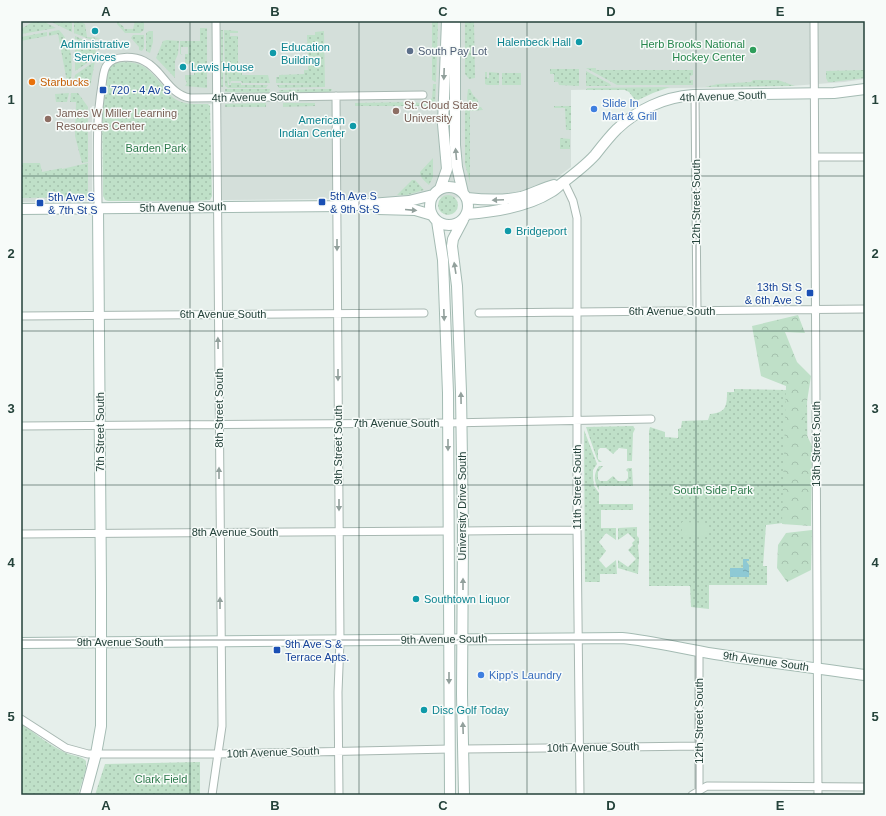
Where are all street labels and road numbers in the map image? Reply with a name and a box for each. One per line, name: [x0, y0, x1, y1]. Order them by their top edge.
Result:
street label: 4th Avenue South: [679, 88, 767, 104]
street label: 4th Avenue South: [212, 90, 298, 104]
street label: 12th Street South: [690, 159, 702, 245]
street label: 5th Avenue South: [140, 200, 226, 214]
street label: 6th Avenue South: [629, 305, 715, 317]
street label: 6th Avenue South: [180, 308, 266, 320]
street label: 8th Street South: [213, 368, 225, 448]
street label: 7th Street South: [94, 392, 106, 472]
street label: 13th Street South: [810, 401, 822, 487]
street label: 9th Street South: [332, 405, 344, 485]
street label: 7th Avenue South: [353, 417, 439, 429]
street label: 11th Street South: [571, 445, 583, 529]
street label: University Drive South: [456, 452, 468, 560]
street label: 8th Avenue South: [192, 526, 278, 538]
street label: 9th Avenue South: [401, 632, 487, 646]
street label: 9th Avenue South: [77, 636, 163, 648]
street label: 9th Avenue South: [722, 649, 810, 673]
street label: 12th Street South: [693, 678, 705, 764]
street label: 10th Avenue South: [547, 740, 639, 754]
street label: 10th Avenue South: [226, 744, 320, 760]

